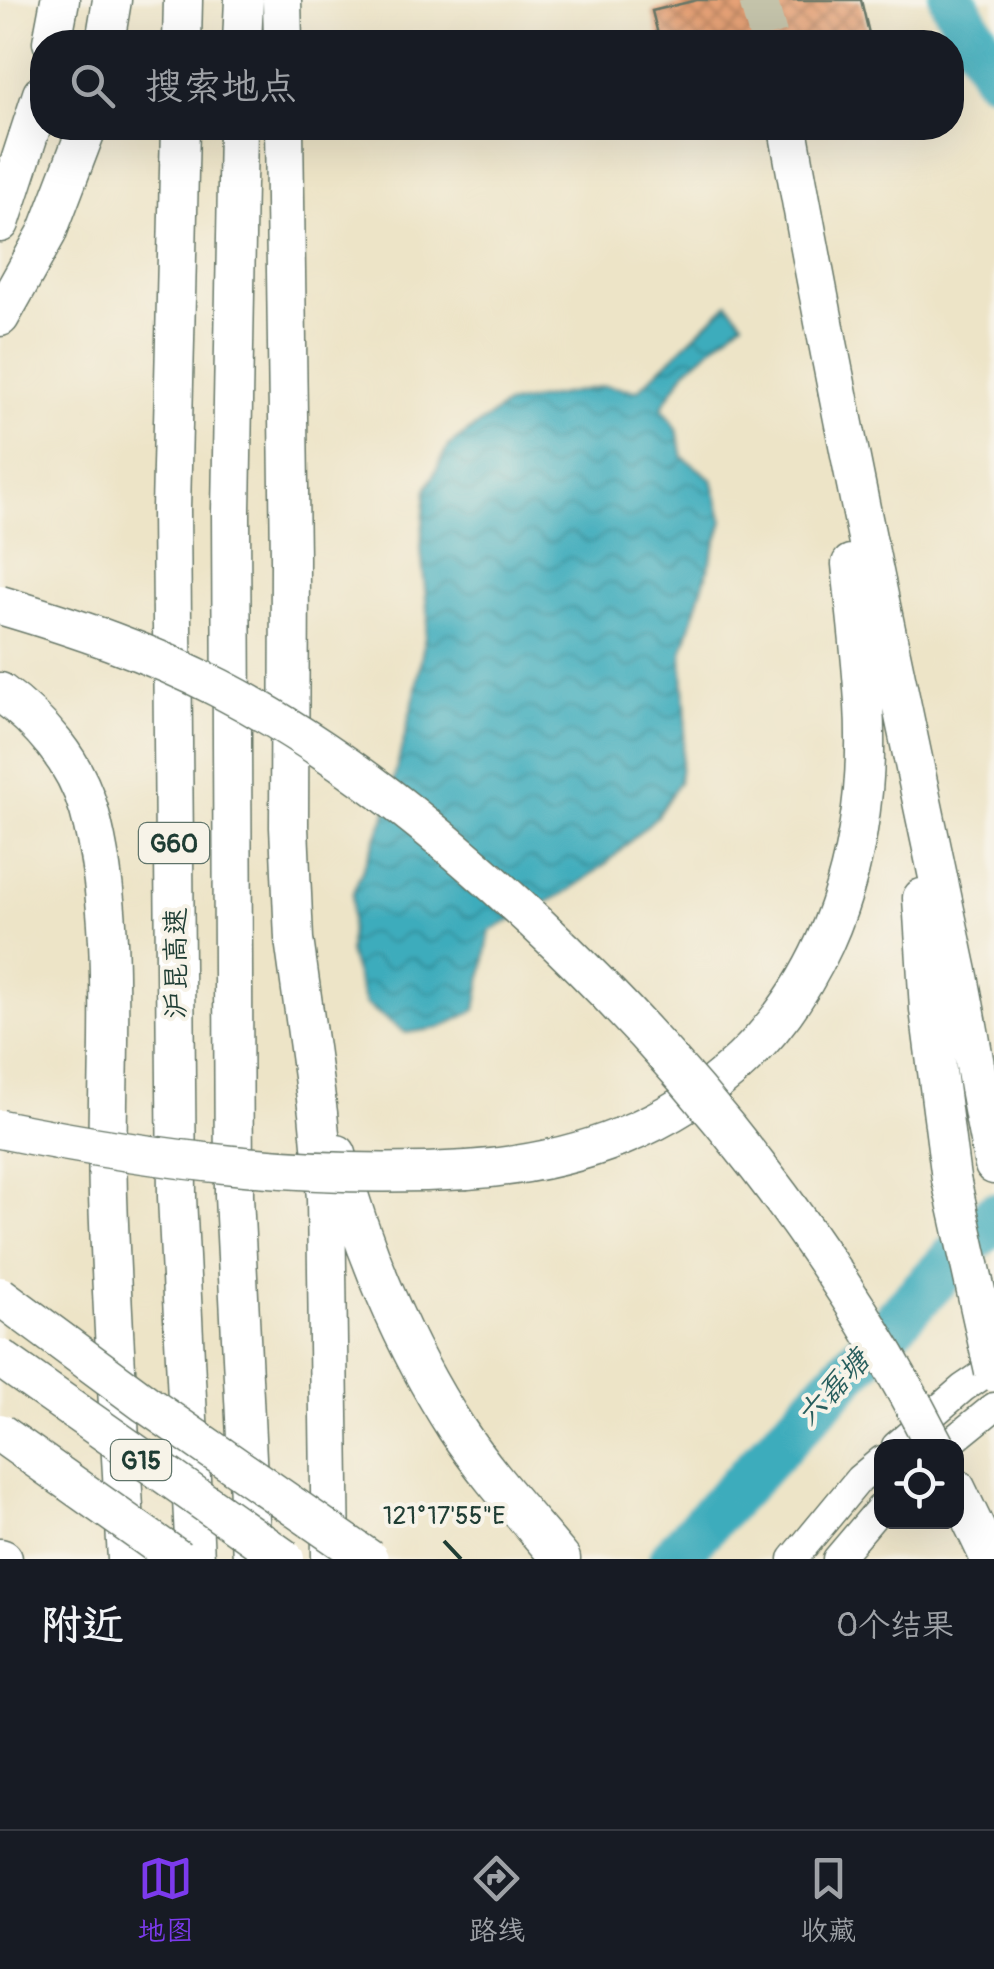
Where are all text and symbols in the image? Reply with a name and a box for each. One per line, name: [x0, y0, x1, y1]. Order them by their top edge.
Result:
search box: [30, 30, 964, 140]
icon: search: [65, 58, 120, 113]
text: 搜索地点: [145, 63, 297, 111]
road number: G60: [139, 823, 209, 863]
street label: 沪昆高速: [159, 907, 194, 1019]
water label: 六磊塘: [789, 1341, 880, 1434]
map controls: [874, 1439, 964, 1529]
button: locate: [874, 1439, 964, 1529]
road number: G15: [111, 1440, 171, 1480]
text: 121°17'55"E: [383, 1501, 505, 1532]
text: 附近: [40, 1600, 124, 1652]
text: 0个结果: [836, 1606, 954, 1646]
tab: 地图: [138, 1851, 194, 1949]
tab: 路线: [469, 1851, 525, 1949]
tab: 收藏: [800, 1851, 856, 1949]

